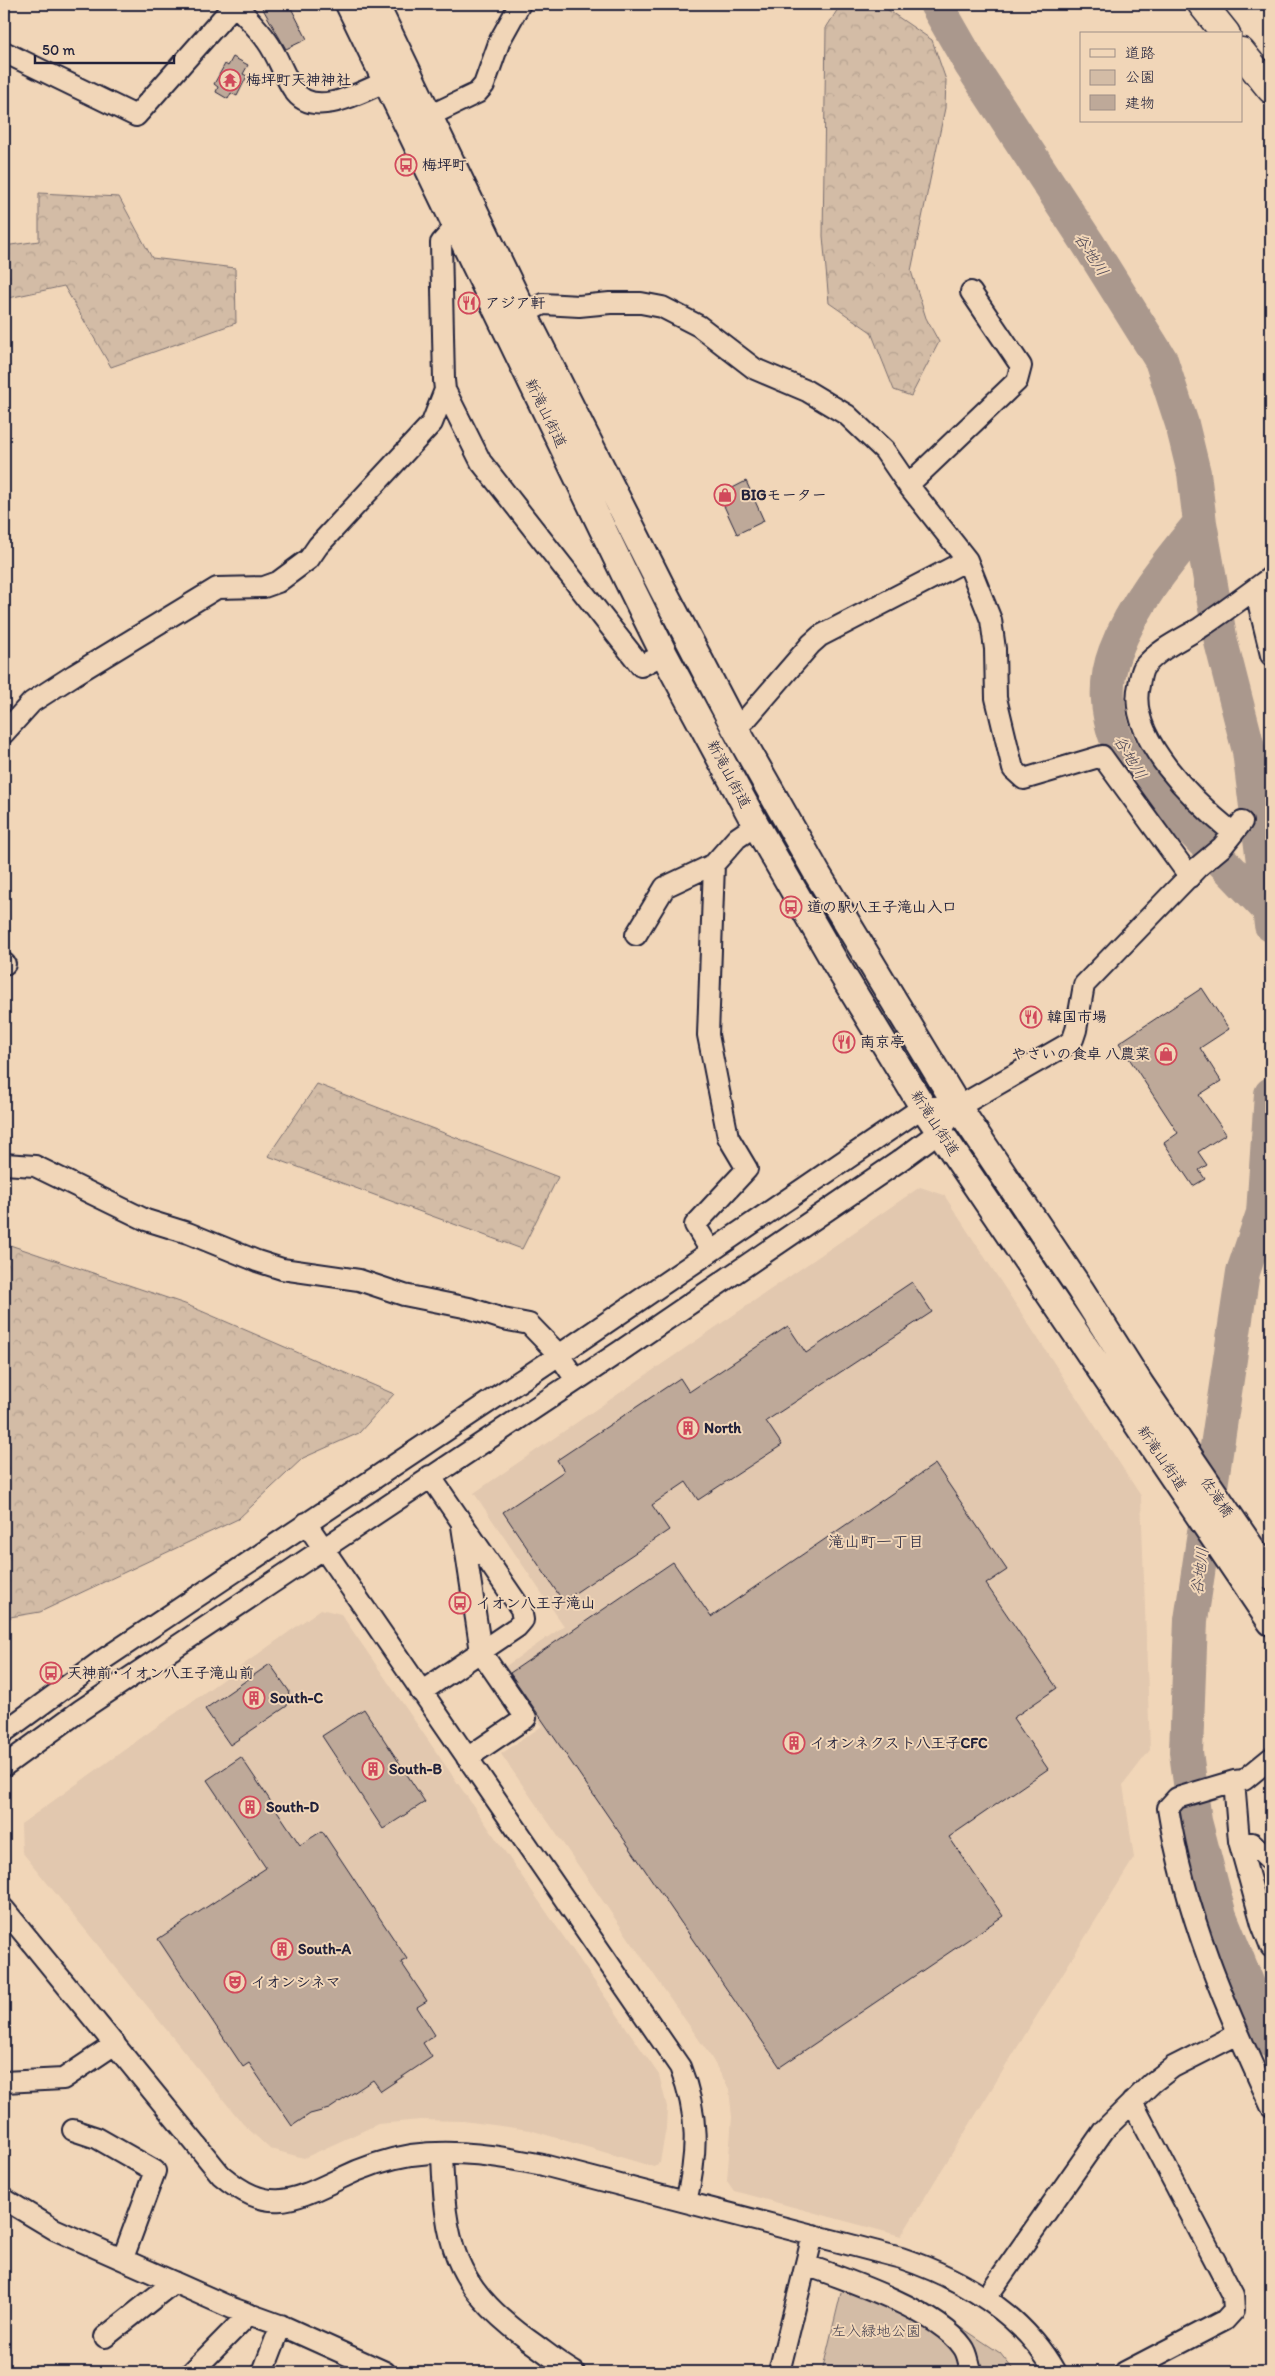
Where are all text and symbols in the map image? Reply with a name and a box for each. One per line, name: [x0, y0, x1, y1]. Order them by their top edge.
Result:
scale bar: [35, 32, 174, 64]
legend: [1080, 32, 1242, 122]
text: 50 m: [42, 41, 75, 59]
text: 道路: [1125, 44, 1155, 62]
temple icon: 梅坪町天神神社: [218, 68, 242, 92]
text: 公園: [1125, 68, 1155, 86]
place label: 梅坪町天神神社: [246, 71, 351, 89]
text: 建物: [1125, 94, 1155, 112]
bus stop icon: 梅坪町: [394, 153, 418, 177]
place label: 梅坪町: [422, 156, 467, 174]
water label: 谷地川: [1071, 229, 1113, 280]
restaurant icon: アジア軒: [457, 291, 481, 315]
place label: アジア軒: [485, 294, 546, 312]
street label: 新滝山街道: [521, 375, 571, 451]
shop icon: BIGモーター: [713, 483, 737, 507]
place label: BIGモーター: [741, 486, 827, 504]
water label: 谷地川: [1110, 732, 1151, 783]
street label: 新滝山街道: [703, 737, 755, 811]
bus stop icon: 道の駅八王子滝山入口: [779, 895, 803, 919]
place label: 道の駅八王子滝山入口: [807, 898, 957, 916]
restaurant icon: 韓国市場: [1019, 1005, 1043, 1029]
place label: 韓国市場: [1047, 1008, 1107, 1026]
restaurant icon: 南京亭: [832, 1030, 856, 1054]
place label: 南京亭: [860, 1033, 905, 1051]
shop icon: やさいの食卓 八農菜: [1154, 1042, 1178, 1066]
place label: やさいの食卓 八農菜: [1012, 1045, 1150, 1063]
street label: 新滝山街道: [907, 1087, 963, 1159]
building icon: North: [676, 1416, 700, 1440]
place label: North: [704, 1419, 742, 1437]
street label: 新滝山街道: [1134, 1422, 1190, 1494]
street label: 佐滝橋: [1197, 1473, 1237, 1521]
district label: 滝山町一丁目: [828, 1532, 924, 1551]
water label: 谷地川: [1187, 1546, 1212, 1596]
bus stop icon: イオン八王子滝山: [448, 1591, 472, 1615]
place label: イオン八王子滝山: [476, 1594, 596, 1612]
bus stop icon: 天神前･イオン八王子滝山前: [39, 1661, 63, 1685]
place label: 天神前･イオン八王子滝山前: [67, 1664, 254, 1682]
building icon: South-C: [242, 1686, 266, 1710]
place label: South-C: [270, 1689, 324, 1707]
building icon: イオンネクスト八王子CFC: [782, 1731, 806, 1755]
place label: イオンネクスト八王子CFC: [810, 1734, 988, 1752]
building icon: South-B: [361, 1757, 385, 1781]
place label: South-B: [389, 1760, 443, 1778]
building icon: South-D: [238, 1795, 262, 1819]
place label: South-D: [266, 1798, 320, 1816]
building icon: South-A: [270, 1937, 294, 1961]
place label: South-A: [298, 1940, 352, 1958]
theatre icon: イオンシネマ: [223, 1970, 247, 1994]
place label: イオンシネマ: [251, 1973, 341, 1991]
park label: 左入緑地公園: [831, 2322, 921, 2340]

